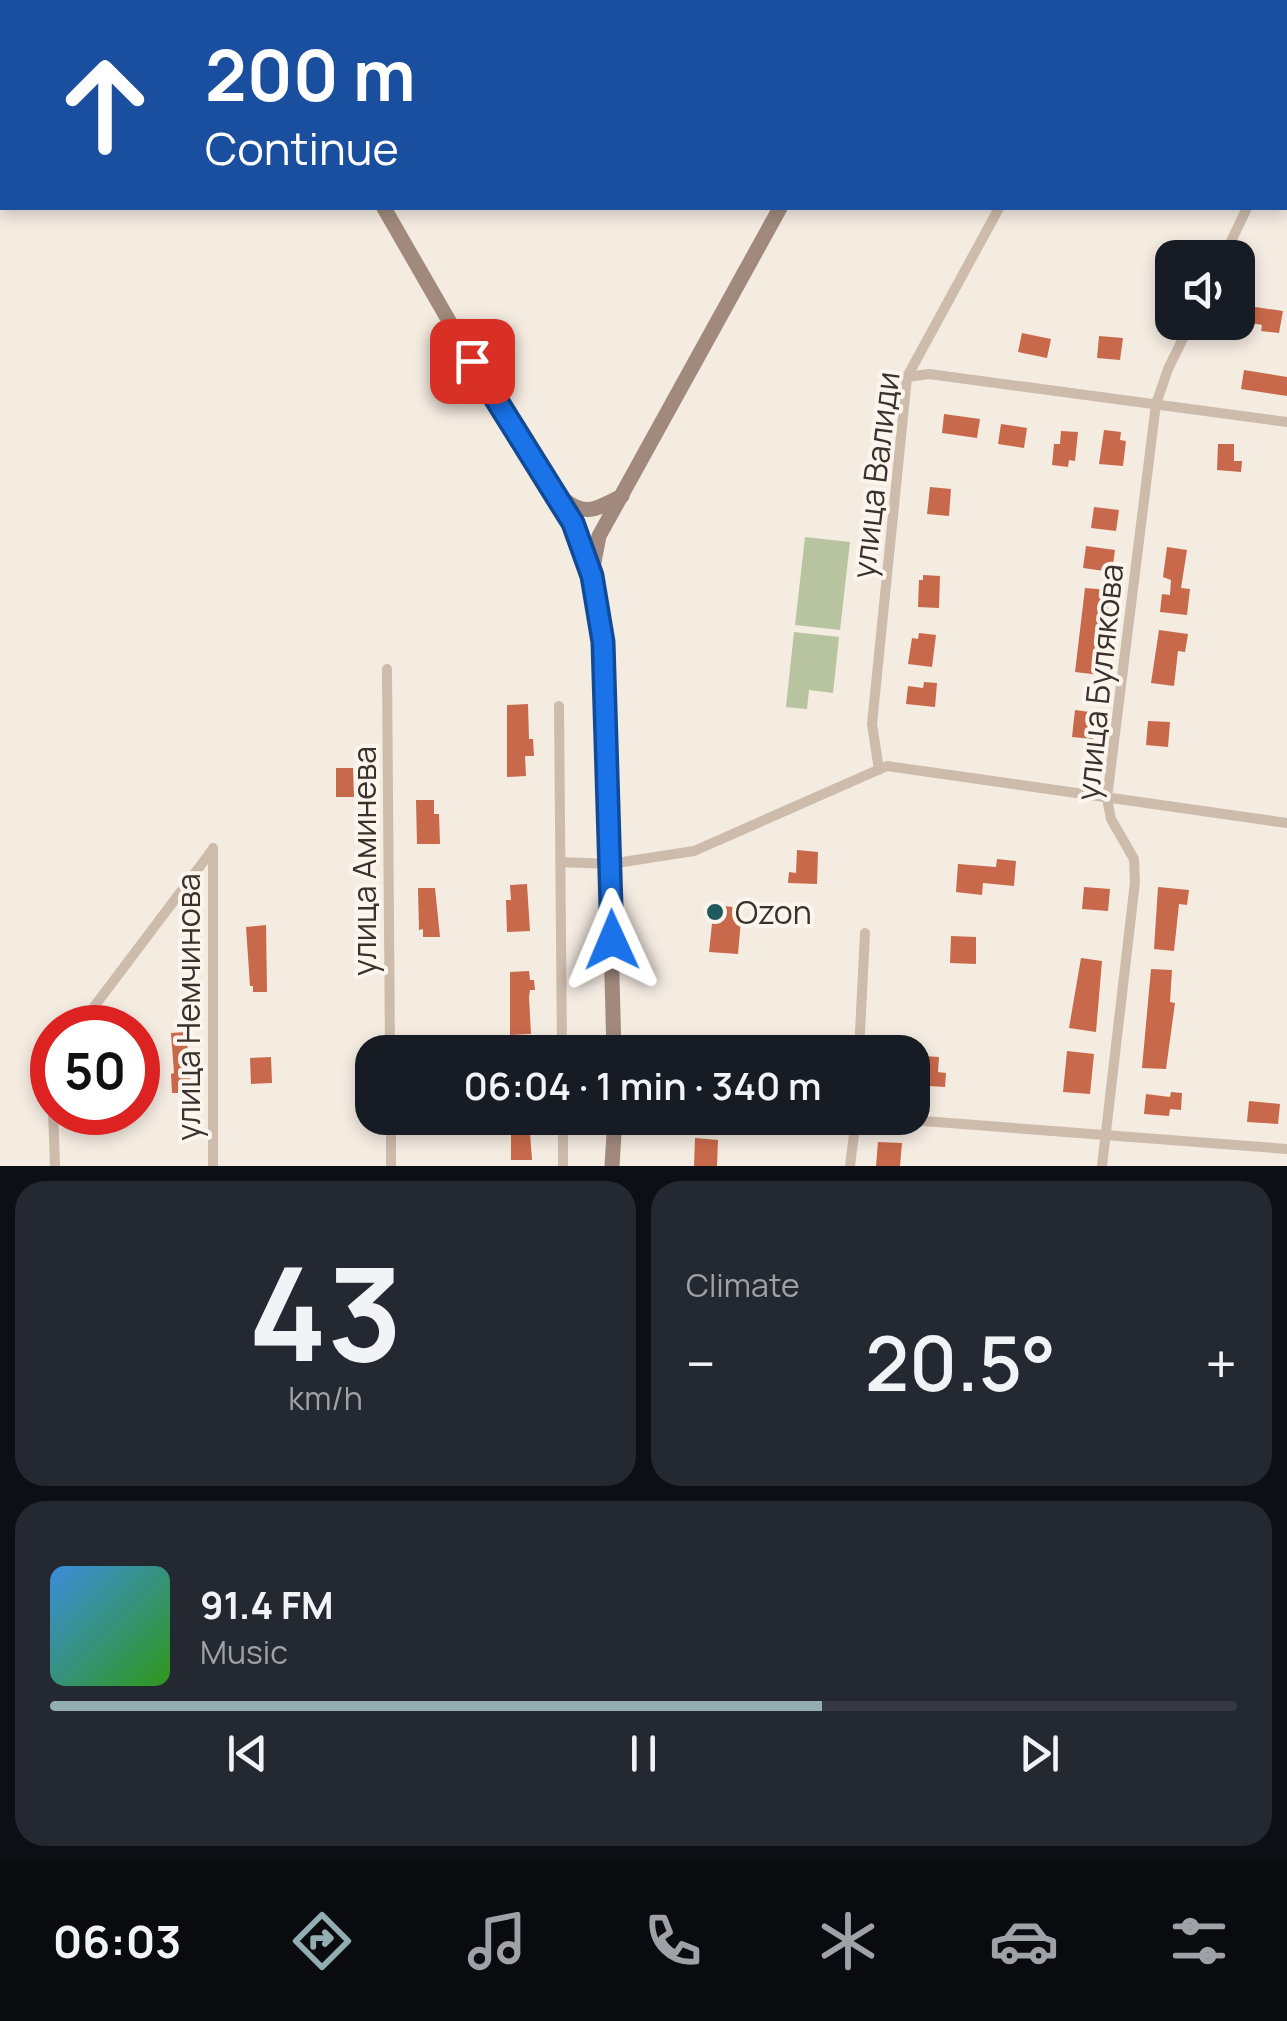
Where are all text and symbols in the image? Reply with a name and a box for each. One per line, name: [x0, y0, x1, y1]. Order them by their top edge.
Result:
text: 200 m: [205, 26, 416, 122]
icon: ahead: [40, 40, 170, 170]
text: Continue: [205, 117, 399, 179]
map controls: [1155, 240, 1255, 340]
button: sound: [1155, 240, 1255, 340]
pin: [430, 319, 515, 404]
icon: arrive: [445, 334, 500, 389]
street label: улица Валиди: [840, 369, 910, 581]
street label: улица Булякова: [1065, 561, 1133, 803]
street label: улица Аминева: [342, 746, 386, 976]
street label: улица Немчинова: [166, 873, 210, 1141]
position arrow: [560, 888, 664, 992]
place label: Ozon: [735, 890, 812, 934]
marker: Ozon: [704, 901, 726, 923]
speed limit sign: 50: [30, 1005, 160, 1135]
text: 06:04 · 1 min · 340 m: [463, 1059, 822, 1111]
text: 43: [248, 1222, 403, 1400]
text: Climate: [686, 1263, 800, 1307]
text: 20.5°: [865, 1311, 1056, 1414]
text: −: [686, 1325, 716, 1401]
text: +: [1205, 1325, 1237, 1401]
text: km/h: [288, 1376, 363, 1420]
text: 91.4 FM: [200, 1578, 333, 1630]
text: Music: [200, 1630, 288, 1674]
icon: previous: [220, 1726, 275, 1781]
icon: pause: [616, 1726, 671, 1781]
icon: next: [1012, 1726, 1067, 1781]
icon: directions: [287, 1906, 357, 1976]
icon: music: [462, 1906, 532, 1976]
icon: phone: [638, 1906, 708, 1976]
icon: climate: [813, 1906, 883, 1976]
icon: car: [989, 1906, 1059, 1976]
icon: filters: [1164, 1906, 1234, 1976]
text: 06:03: [53, 1910, 182, 1972]

